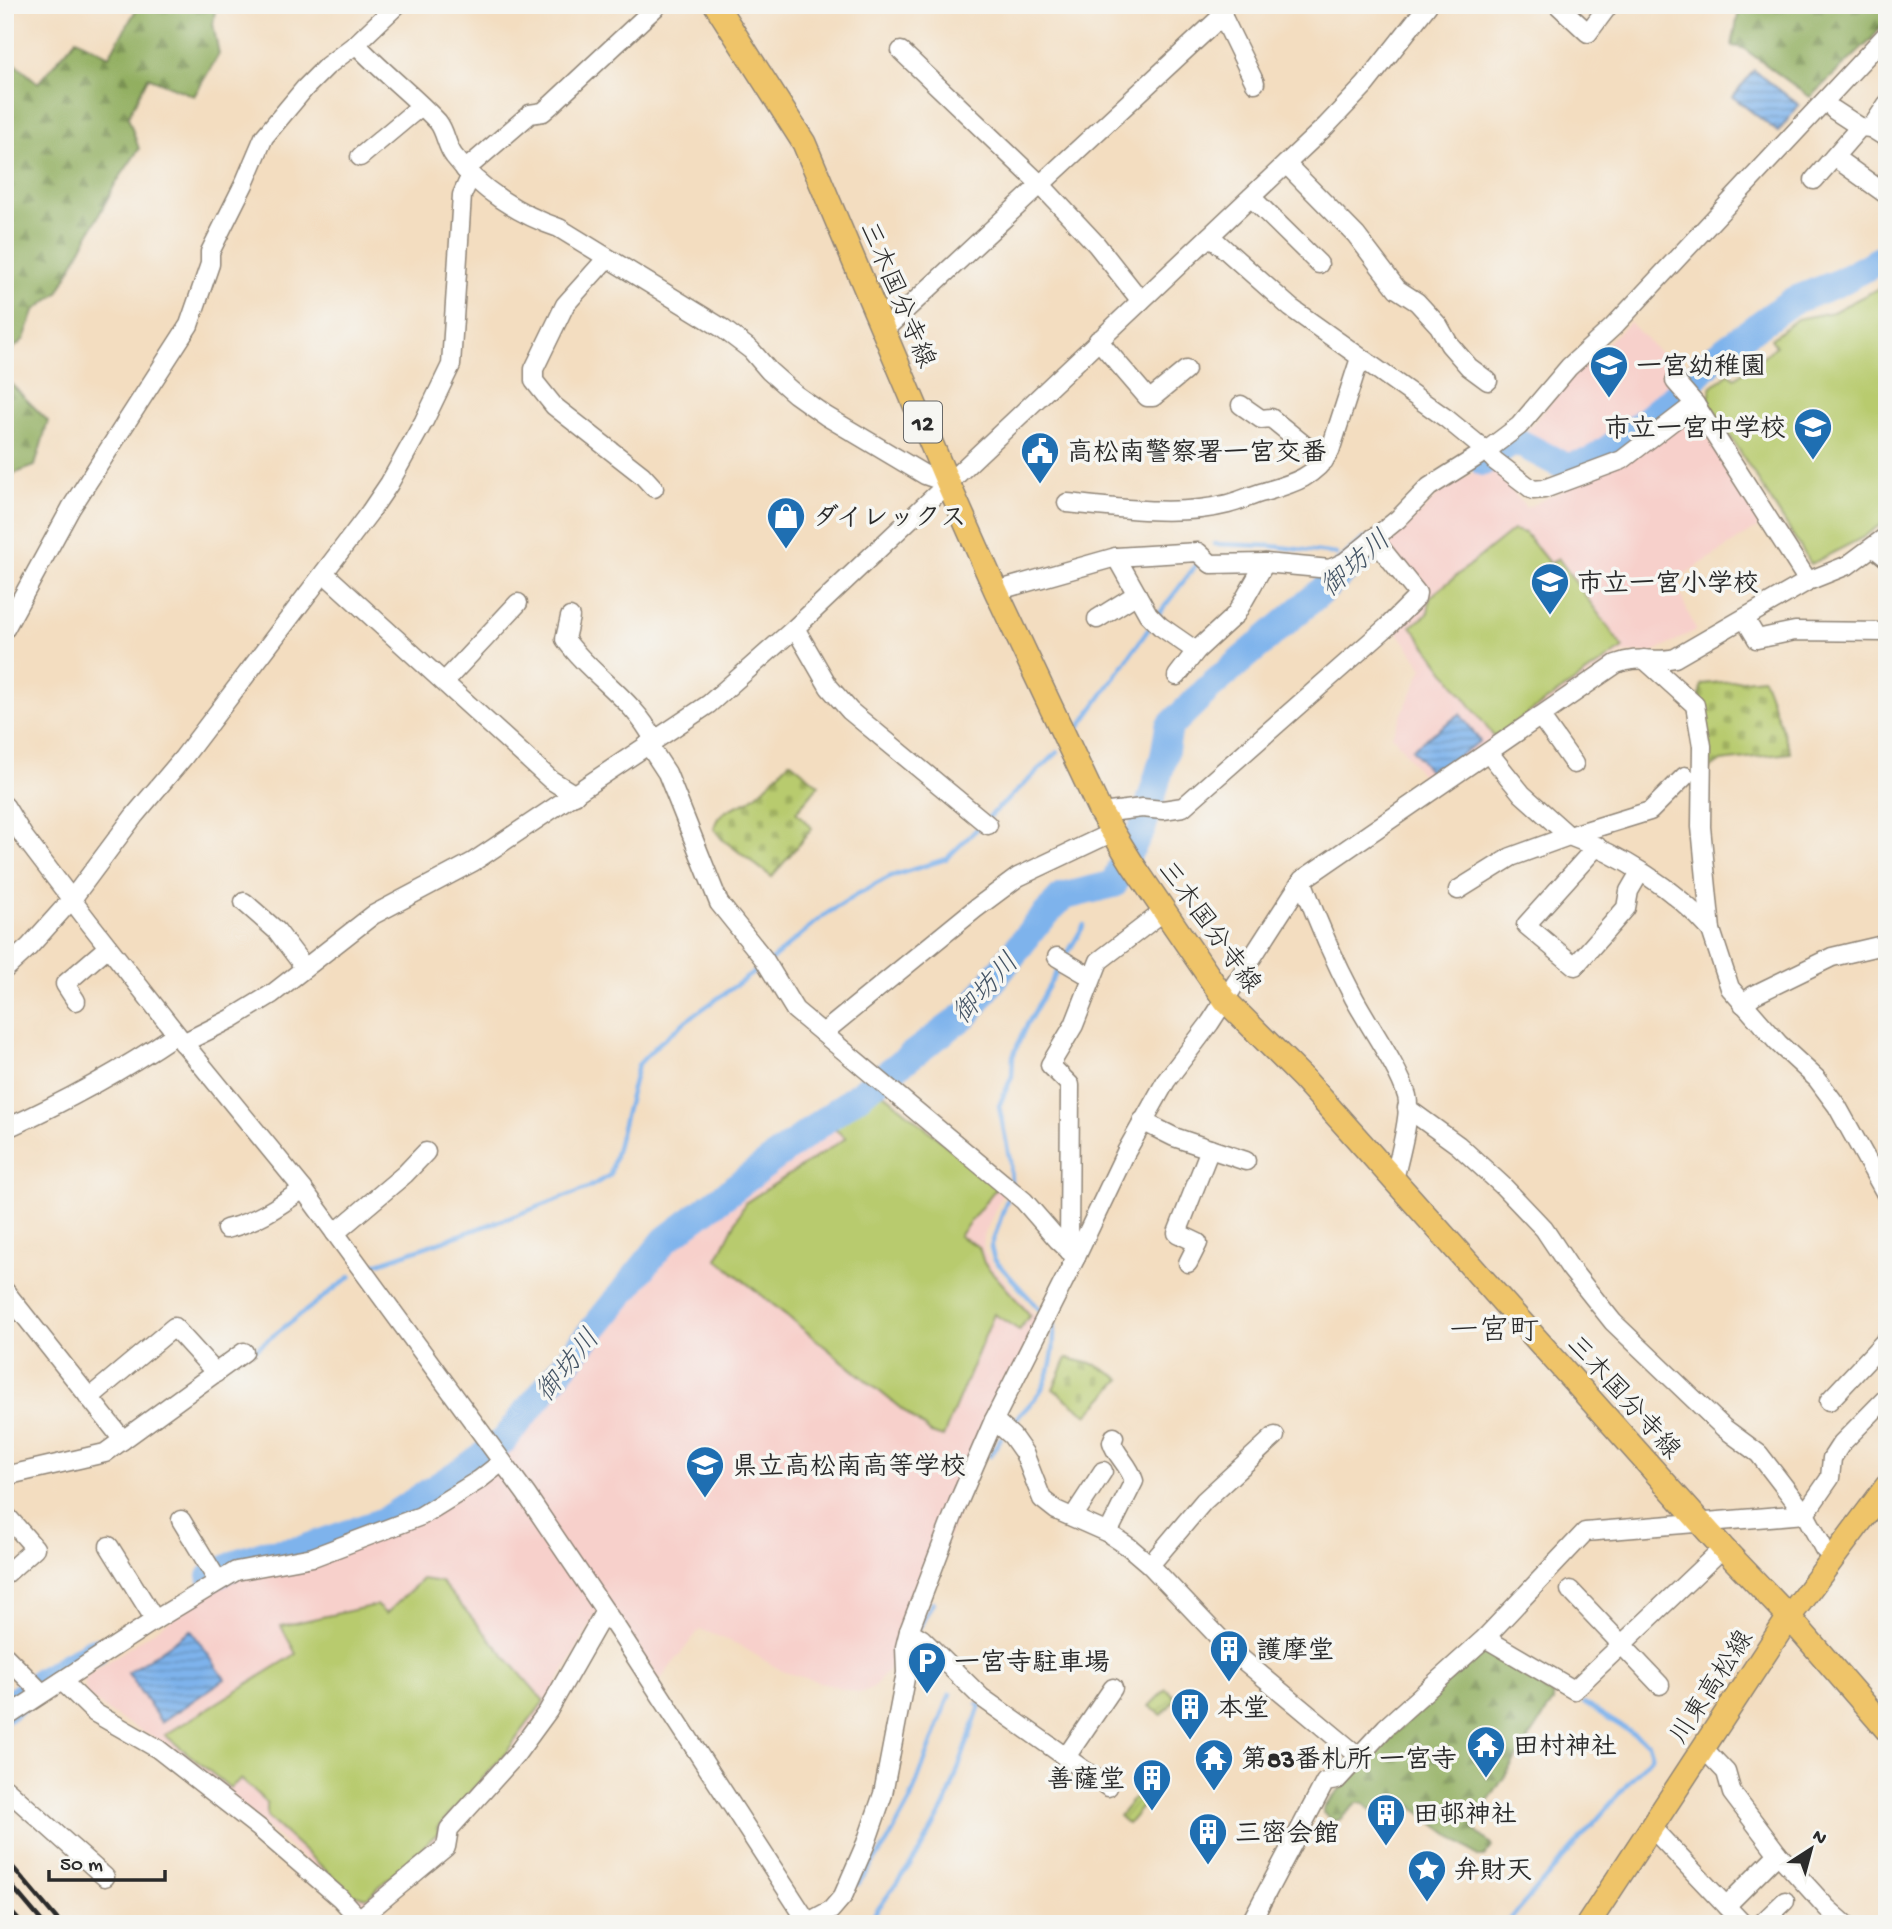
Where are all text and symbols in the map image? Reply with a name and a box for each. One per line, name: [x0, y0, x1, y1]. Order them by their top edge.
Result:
street label: 三木国分寺線: [850, 217, 941, 374]
school or university icon: 一宮幼稚園: [1588, 344, 1630, 399]
place label: 一宮幼稚園: [1636, 352, 1766, 385]
road number: 12: [904, 402, 942, 442]
school or university icon: 市立一宮中学校: [1792, 406, 1834, 461]
place label: 市立一宮中学校: [1604, 414, 1786, 447]
public building icon: 高松南警察署一宮交番: [1019, 430, 1061, 485]
place label: 高松南警察署一宮交番: [1067, 438, 1327, 471]
shop icon: ダイレックス: [765, 495, 807, 550]
place label: ダイレックス: [813, 504, 966, 536]
water label: 御坊川: [1315, 525, 1399, 606]
school or university icon: 市立一宮小学校: [1529, 561, 1571, 616]
place label: 市立一宮小学校: [1577, 569, 1759, 602]
street label: 三木国分寺線: [1149, 855, 1267, 1001]
water label: 御坊川: [947, 948, 1028, 1032]
district label: 一宮町: [1449, 1314, 1539, 1351]
water label: 御坊川: [530, 1324, 609, 1410]
street label: 三木国分寺線: [1558, 1329, 1687, 1467]
school or university icon: 県立高松南高等学校: [684, 1444, 726, 1499]
place label: 県立高松南高等学校: [732, 1452, 966, 1485]
street label: 川東高松線: [1664, 1624, 1762, 1751]
building icon: 護摩堂: [1208, 1628, 1250, 1683]
place label: 護摩堂: [1256, 1636, 1334, 1669]
parking icon: 一宮寺駐車場: [906, 1640, 948, 1695]
place label: 一宮寺駐車場: [954, 1648, 1110, 1681]
building icon: 本堂: [1169, 1686, 1211, 1741]
place label: 本堂: [1217, 1694, 1269, 1727]
temple icon: 田村神社: [1465, 1724, 1507, 1779]
place label: 田村神社: [1513, 1733, 1617, 1765]
temple icon: 第83番札所 一宮寺: [1193, 1737, 1235, 1792]
place label: 第83番札所 一宮寺: [1241, 1745, 1457, 1778]
building icon: 善薩堂: [1131, 1757, 1173, 1812]
place label: 善薩堂: [1047, 1765, 1125, 1798]
building icon: 田邨神社: [1365, 1792, 1407, 1847]
place label: 田邨神社: [1413, 1801, 1517, 1833]
building icon: 三密会館: [1187, 1811, 1229, 1866]
north arrow: [1776, 1814, 1846, 1884]
place label: 三密会館: [1235, 1819, 1339, 1852]
text: N: [1807, 1825, 1831, 1851]
scale bar: [49, 1838, 164, 1882]
place icon: 弁財天: [1406, 1848, 1448, 1903]
text: 50 m: [60, 1854, 103, 1879]
place label: 弁財天: [1454, 1856, 1532, 1889]

